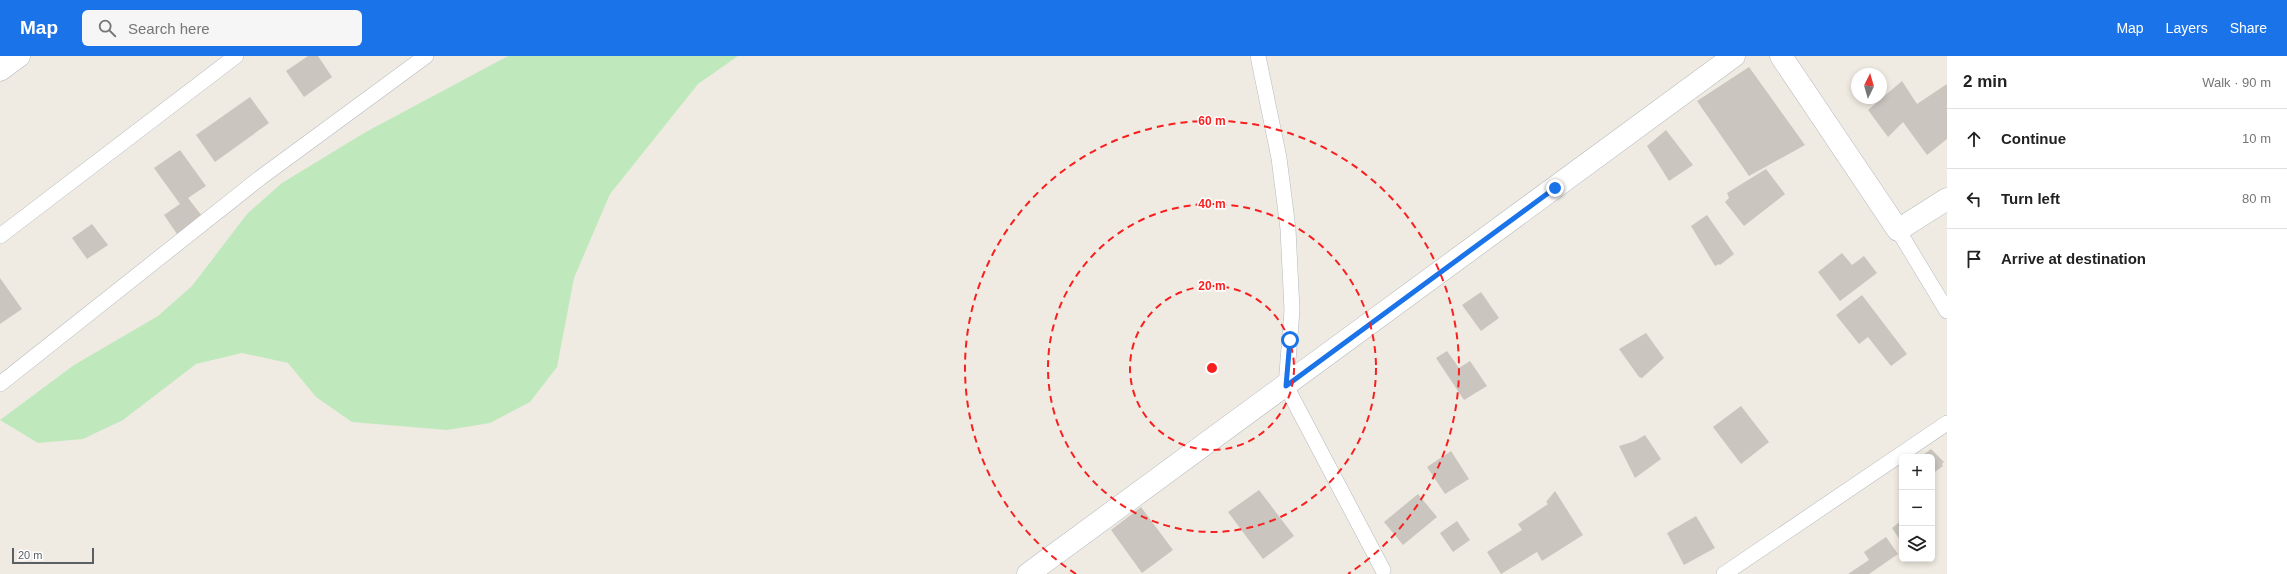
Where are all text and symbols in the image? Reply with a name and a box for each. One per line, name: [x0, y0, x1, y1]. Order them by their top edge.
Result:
search box: [82, 10, 362, 46]
text: Map: [20, 17, 58, 38]
icon: search: [96, 17, 118, 39]
text: Search here: [128, 20, 210, 37]
text: Map: [2116, 20, 2144, 36]
text: Layers: [2166, 20, 2208, 36]
text: Share: [2230, 20, 2267, 36]
north arrow: [1851, 68, 1887, 104]
text: 2 min: [1963, 72, 2007, 91]
text: Walk · 90 m: [2202, 75, 2271, 90]
text: 60 m: [1198, 114, 1226, 128]
icon: ahead: [1963, 128, 1985, 150]
text: Continue: [2001, 130, 2066, 147]
text: 10 m: [2242, 131, 2271, 146]
route end: [1546, 179, 1564, 197]
icon: left: [1963, 188, 1985, 210]
text: Turn left: [2001, 190, 2060, 207]
text: 80 m: [2242, 191, 2271, 206]
text: 40 m: [1198, 197, 1226, 211]
icon: arrive: [1963, 248, 1985, 270]
text: Arrive at destination: [2001, 250, 2146, 267]
text: 20 m: [1198, 279, 1226, 293]
route start: [1281, 331, 1299, 349]
centre of rings: [1205, 361, 1219, 375]
map controls: [1899, 454, 1935, 562]
button: +: [1899, 454, 1935, 490]
button: −: [1899, 490, 1935, 526]
button: layers: [1899, 526, 1935, 562]
scale bar: [12, 546, 94, 565]
text: 20 m: [18, 549, 42, 561]

